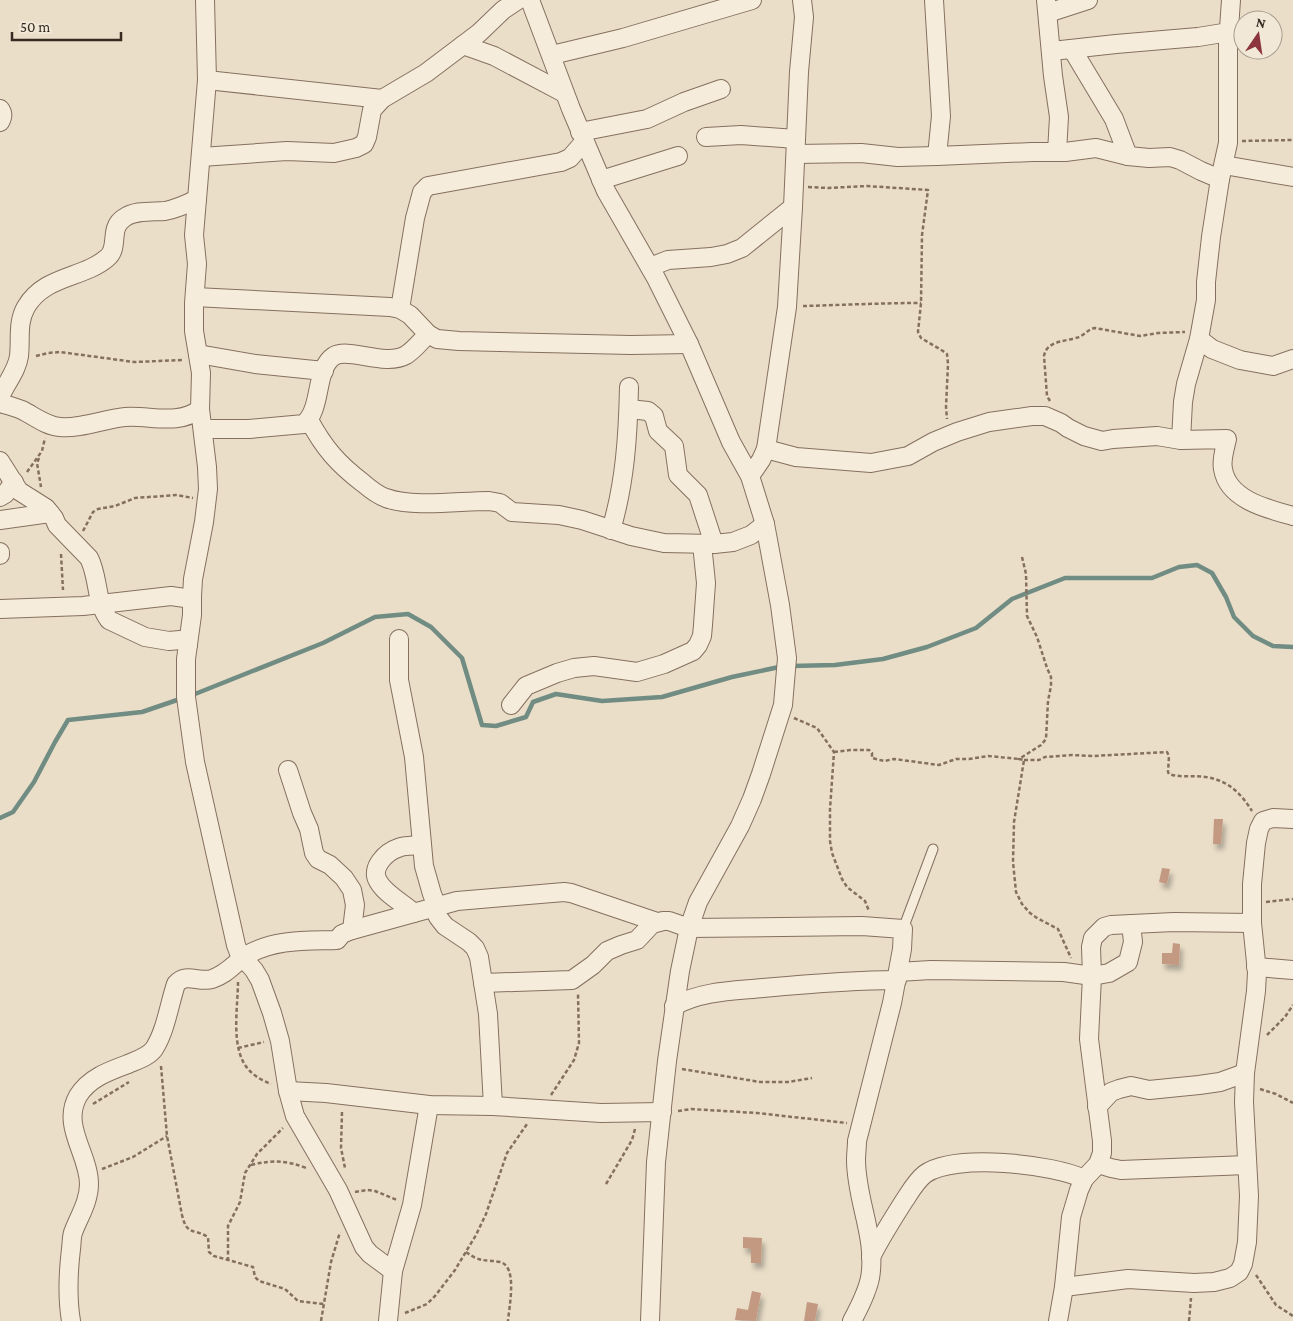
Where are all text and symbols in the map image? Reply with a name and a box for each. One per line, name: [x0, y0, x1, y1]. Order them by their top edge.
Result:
scale bar: [12, 10, 121, 42]
north arrow: [1233, 10, 1283, 60]
text: N: [1254, 13, 1268, 31]
text: 50 m: [20, 19, 50, 35]

